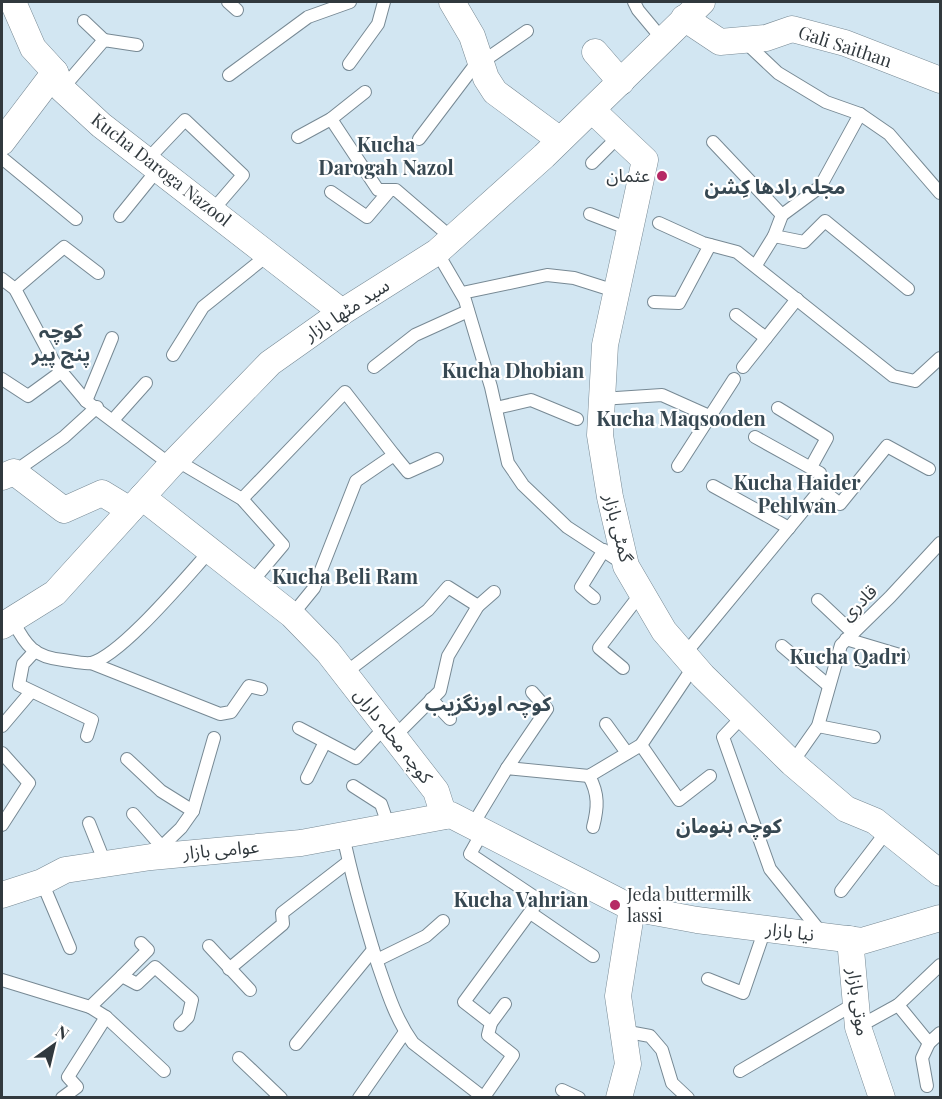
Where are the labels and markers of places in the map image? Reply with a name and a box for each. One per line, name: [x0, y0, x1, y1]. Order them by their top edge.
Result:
place label: عثمان: [606, 163, 650, 187]
marker: عثمان: [655, 169, 669, 183]
place label: Jeda buttermilk lassi: [626, 882, 751, 927]
marker: Jeda buttermilk lassi: [608, 898, 622, 912]

